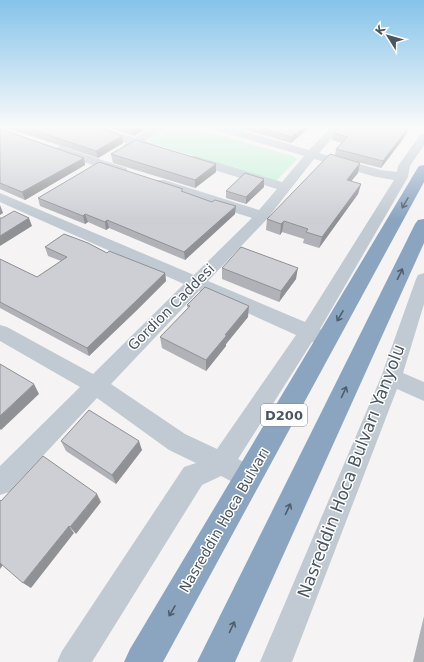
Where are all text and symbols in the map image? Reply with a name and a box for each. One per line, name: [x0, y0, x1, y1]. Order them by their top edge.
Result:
north arrow: [368, 16, 408, 56]
text: K: [373, 23, 388, 38]
one-way arrow: [400, 197, 408, 209]
street label: Gordion Caddesi: [125, 261, 217, 353]
one-way arrow: [397, 269, 404, 281]
one-way arrow: [336, 310, 344, 322]
street label: Nasreddin Hoca Bulvarı Yanyolu: [293, 341, 409, 601]
one-way arrow: [341, 386, 348, 398]
road number: D200: [261, 404, 307, 426]
street label: Nasreddin Hoca Bulvarı: [176, 445, 272, 595]
one-way arrow: [285, 504, 292, 516]
one-way arrow: [168, 605, 176, 617]
one-way arrow: [229, 621, 236, 633]

